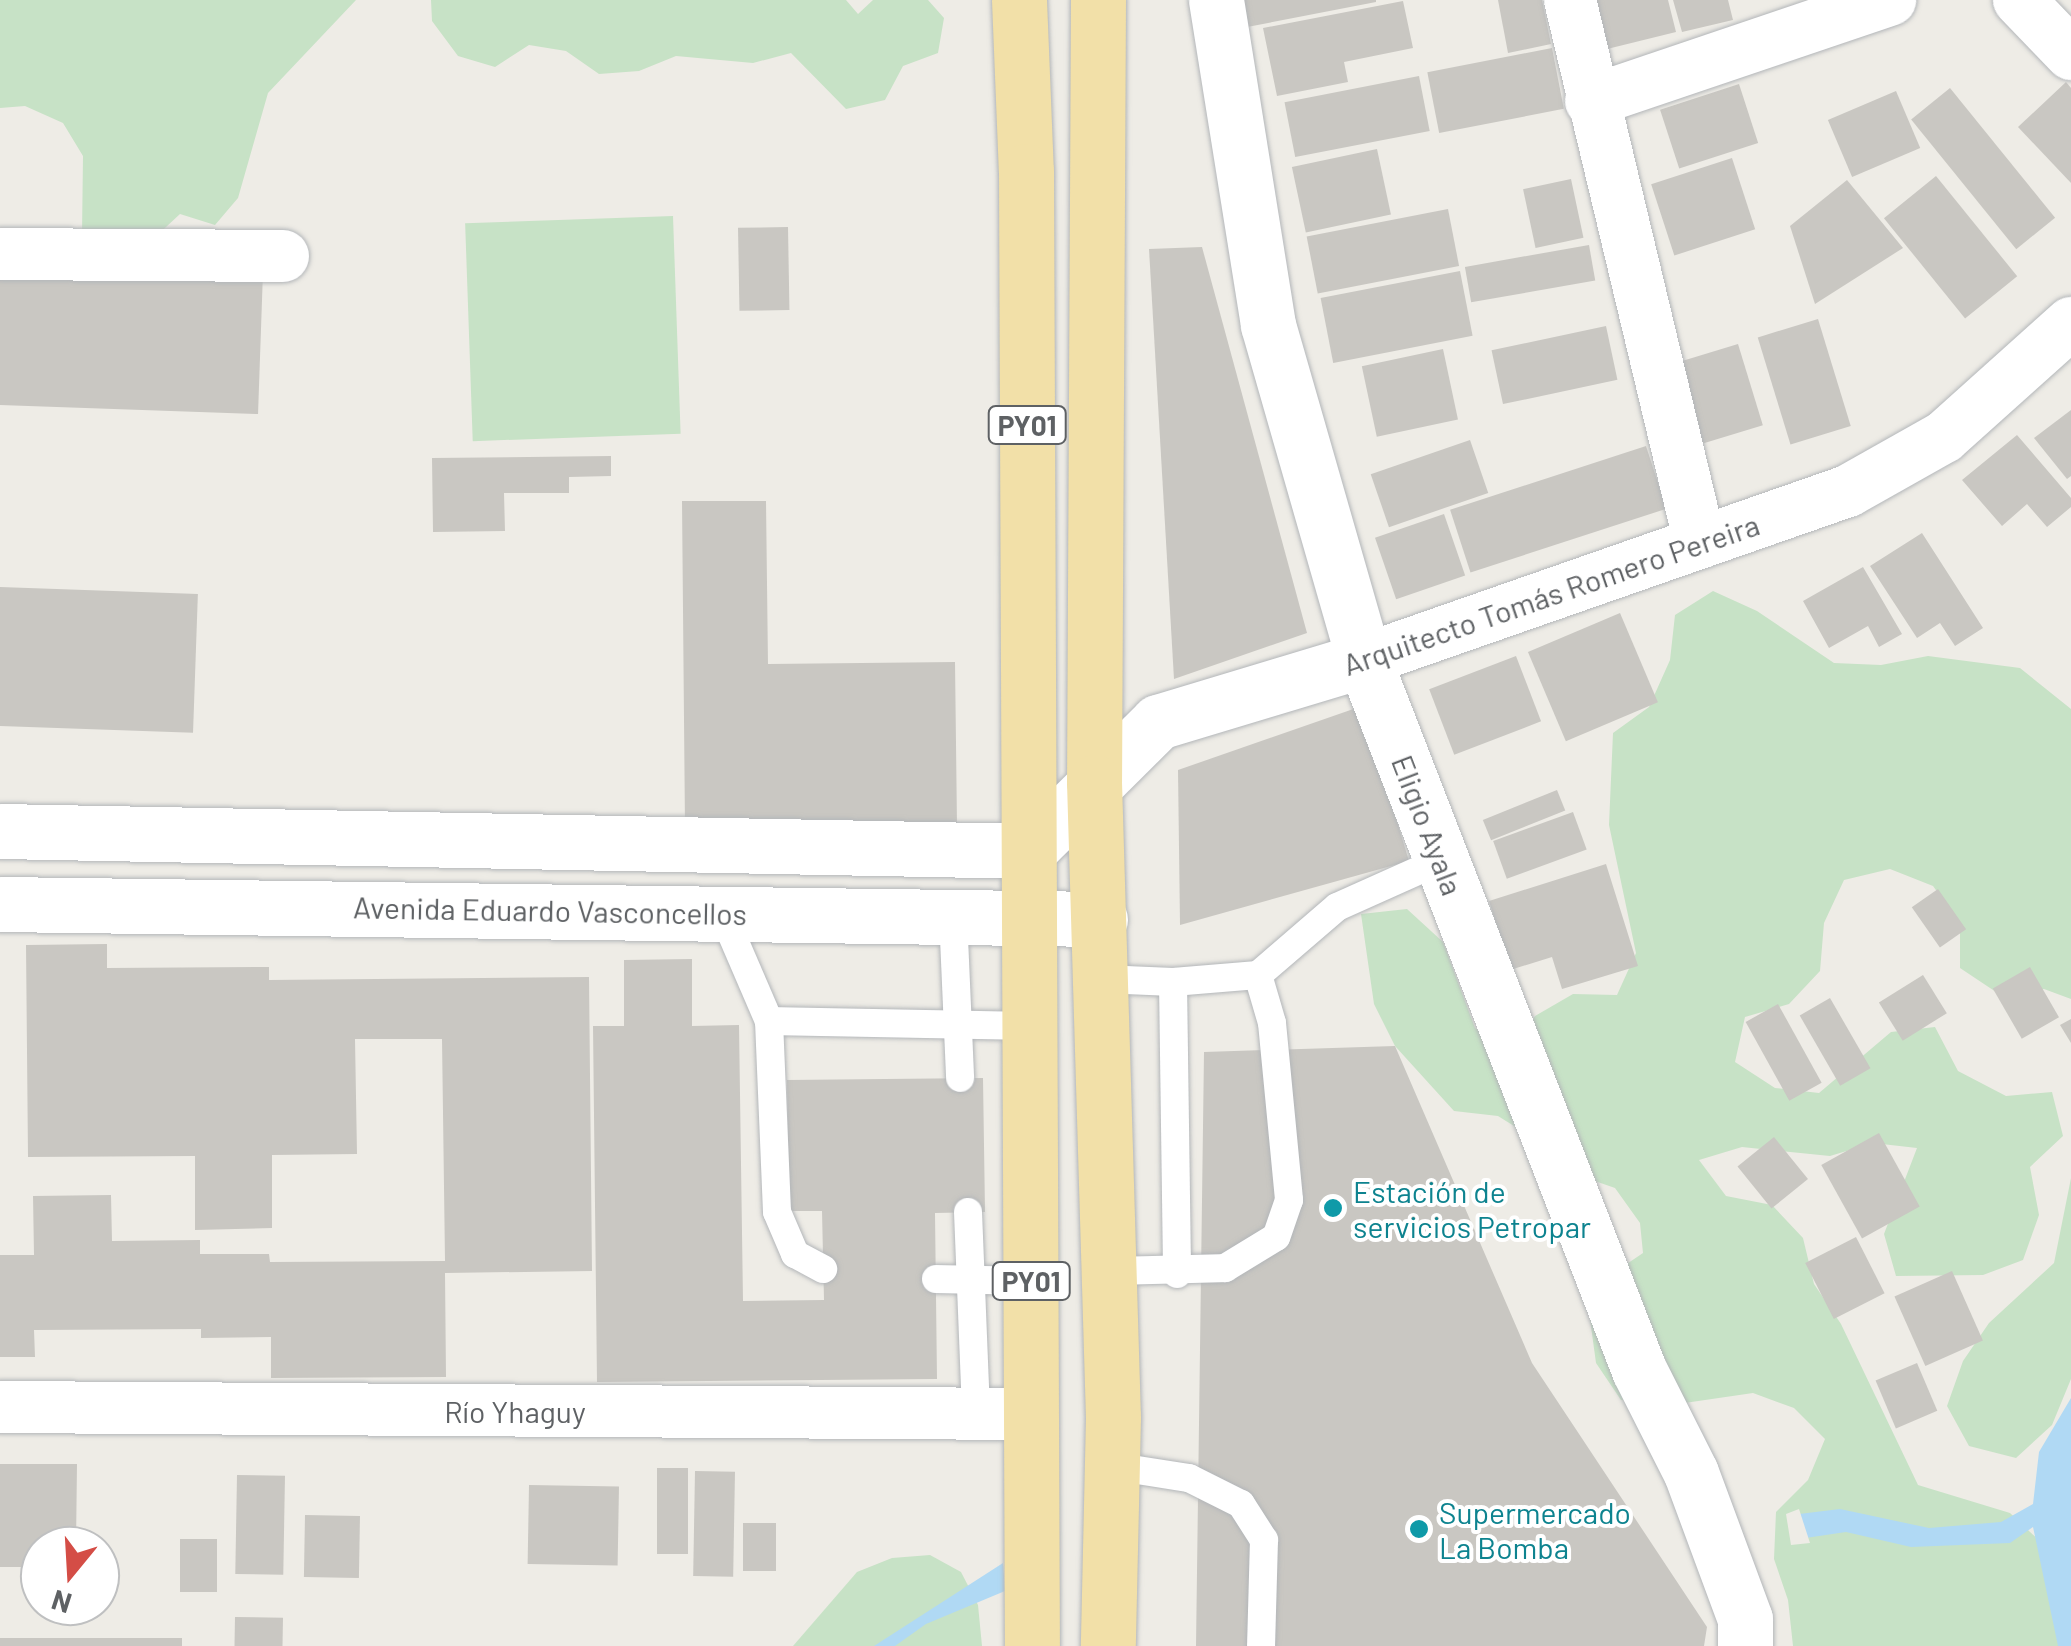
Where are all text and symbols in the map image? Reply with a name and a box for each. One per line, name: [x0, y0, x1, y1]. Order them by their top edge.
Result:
road number: PY01: [987, 402, 1067, 448]
street label: Arquitecto Tomás Romero Pereira: [1338, 506, 1764, 682]
street label: Eligio Ayala: [1385, 750, 1471, 900]
street label: Avenida Eduardo Vasconcellos: [353, 889, 747, 931]
place label: Estación de servicios Petropar: [1353, 1173, 1591, 1244]
marker: Estación de servicios Petropar: [1322, 1197, 1344, 1219]
road number: PY01: [991, 1258, 1071, 1304]
street label: Río Yhaguy: [444, 1393, 586, 1429]
place label: Supermercado La Bomba: [1439, 1494, 1631, 1564]
marker: Supermercado La Bomba: [1408, 1518, 1430, 1540]
north arrow: [20, 1526, 120, 1626]
text: N: [47, 1584, 75, 1622]

